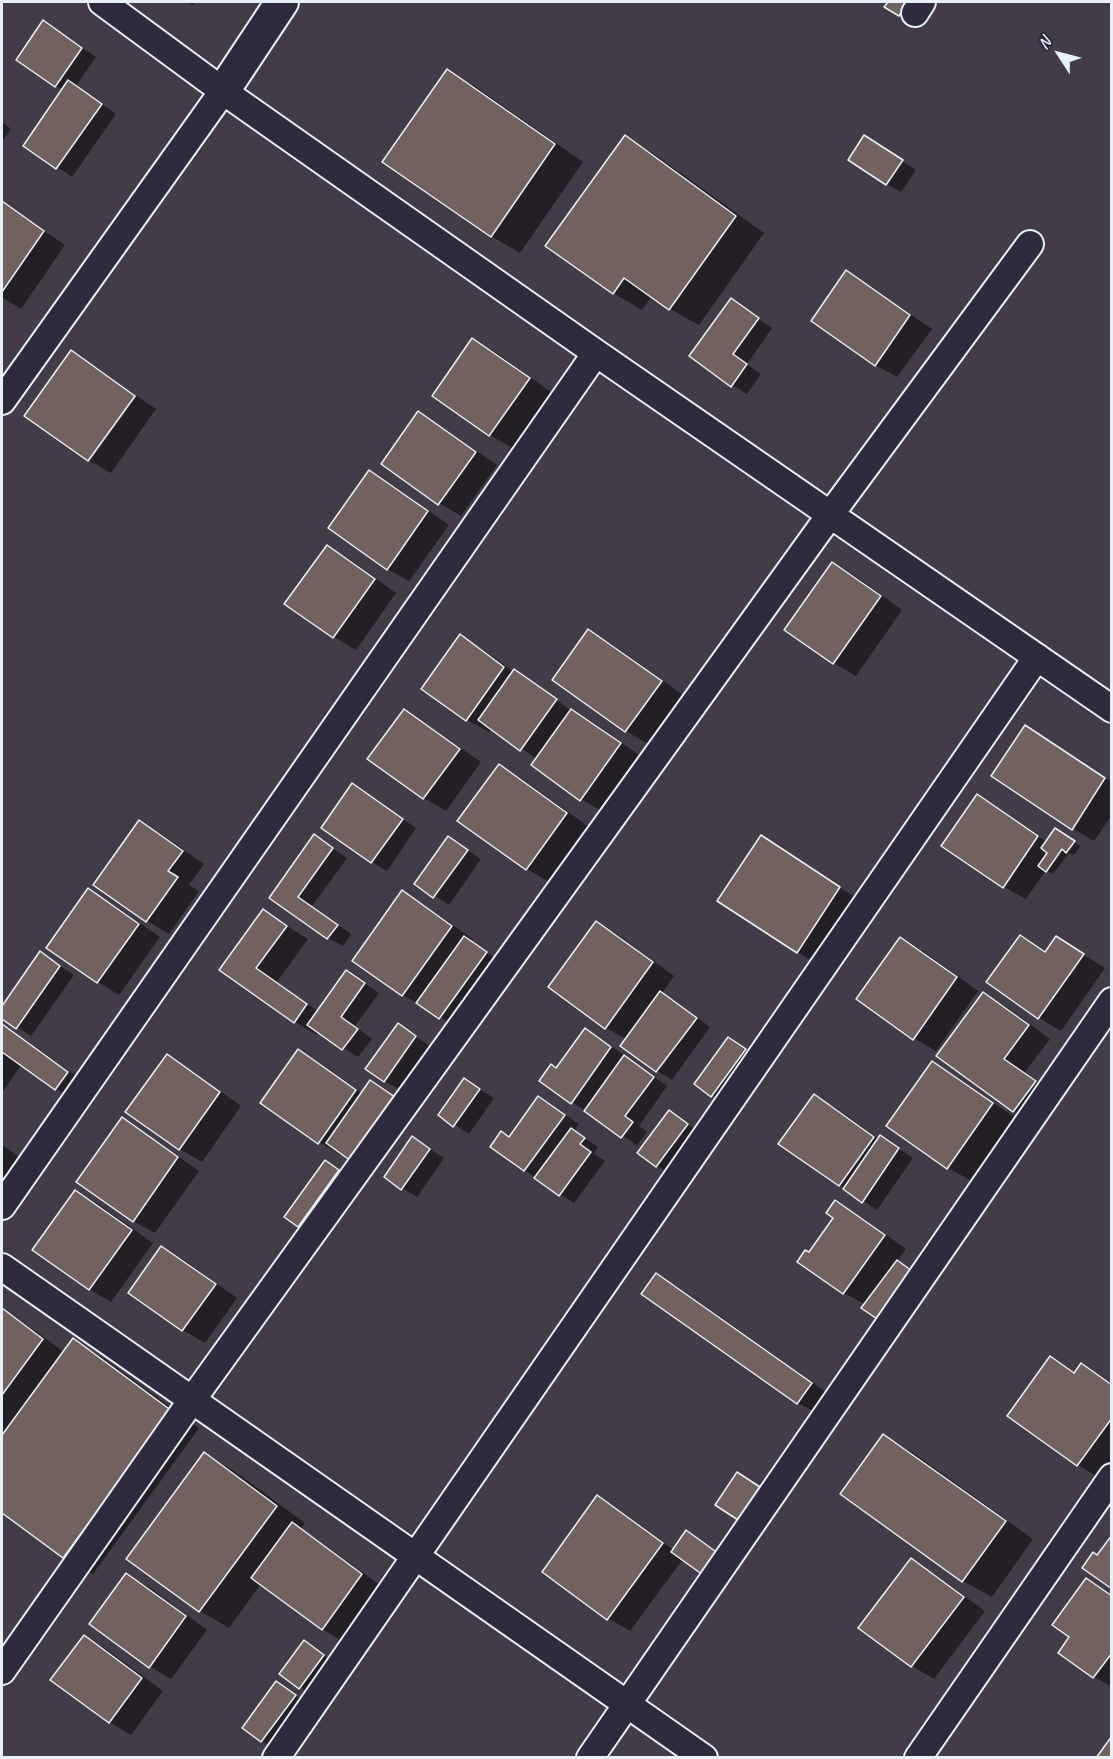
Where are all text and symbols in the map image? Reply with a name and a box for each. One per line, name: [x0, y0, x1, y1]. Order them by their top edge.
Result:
north arrow: [1029, 24, 1089, 84]
text: N: [1033, 34, 1055, 53]

